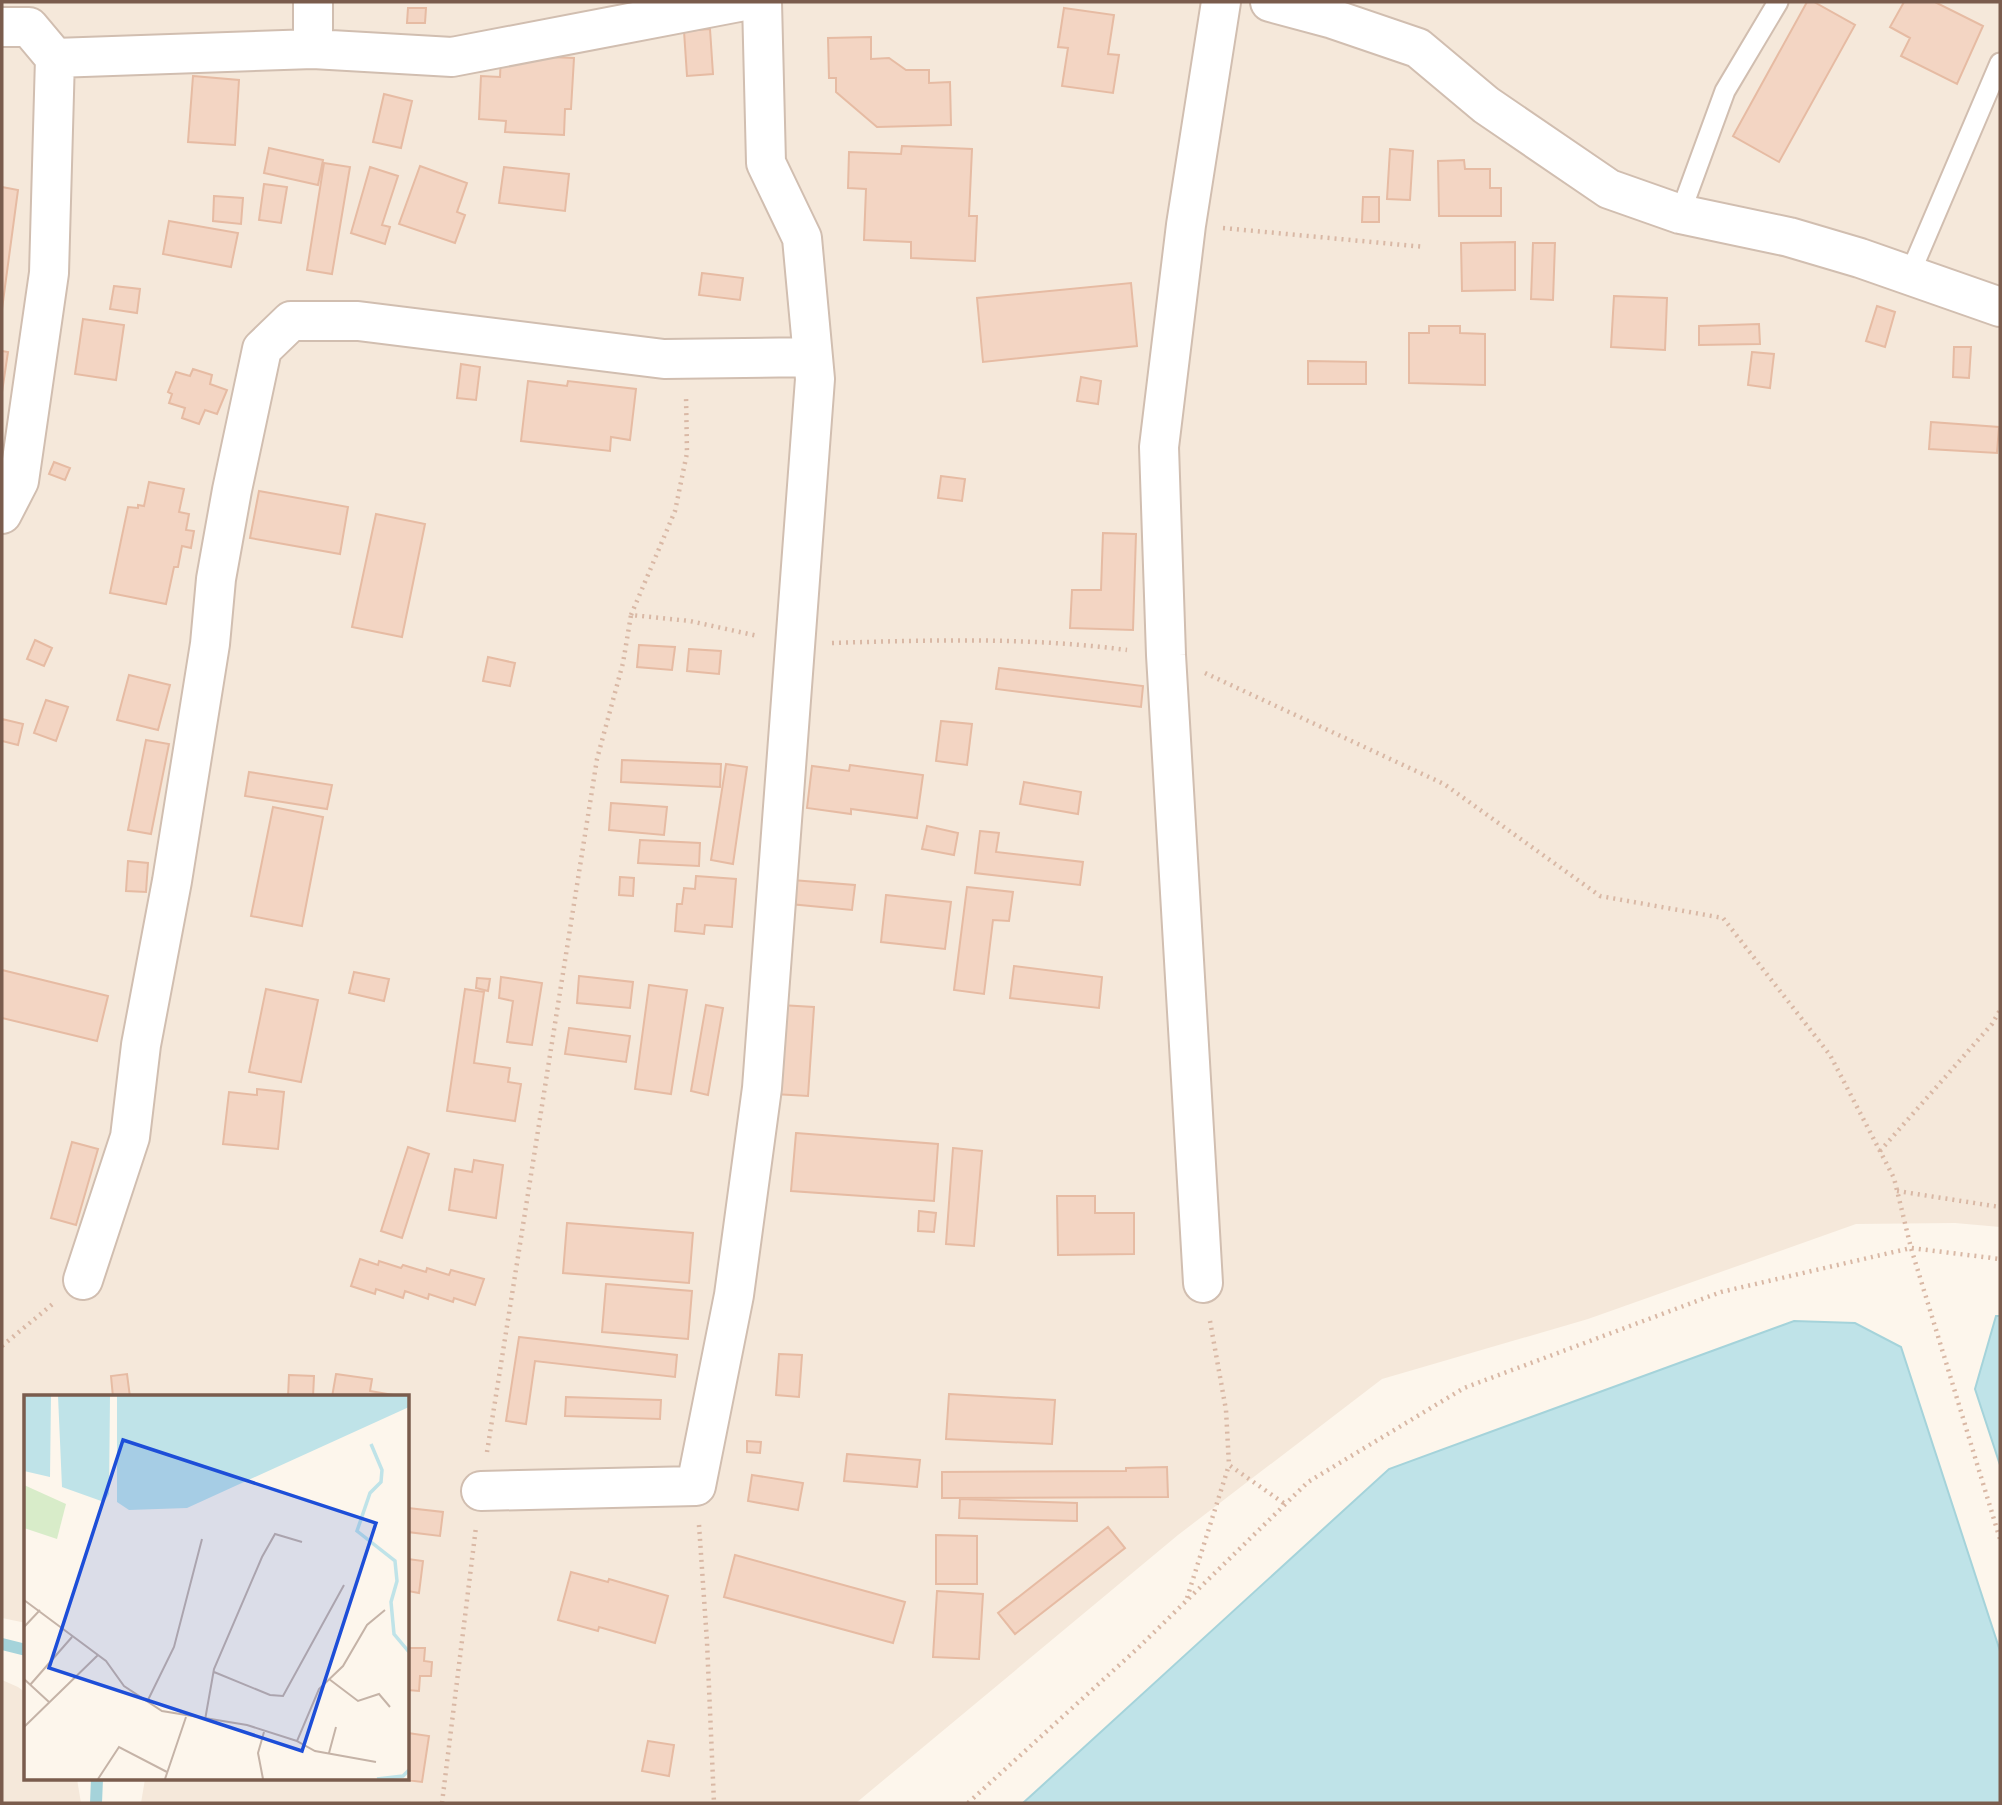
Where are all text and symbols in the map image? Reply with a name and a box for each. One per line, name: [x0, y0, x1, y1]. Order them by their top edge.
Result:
inset map: [24, 1395, 410, 1780]

